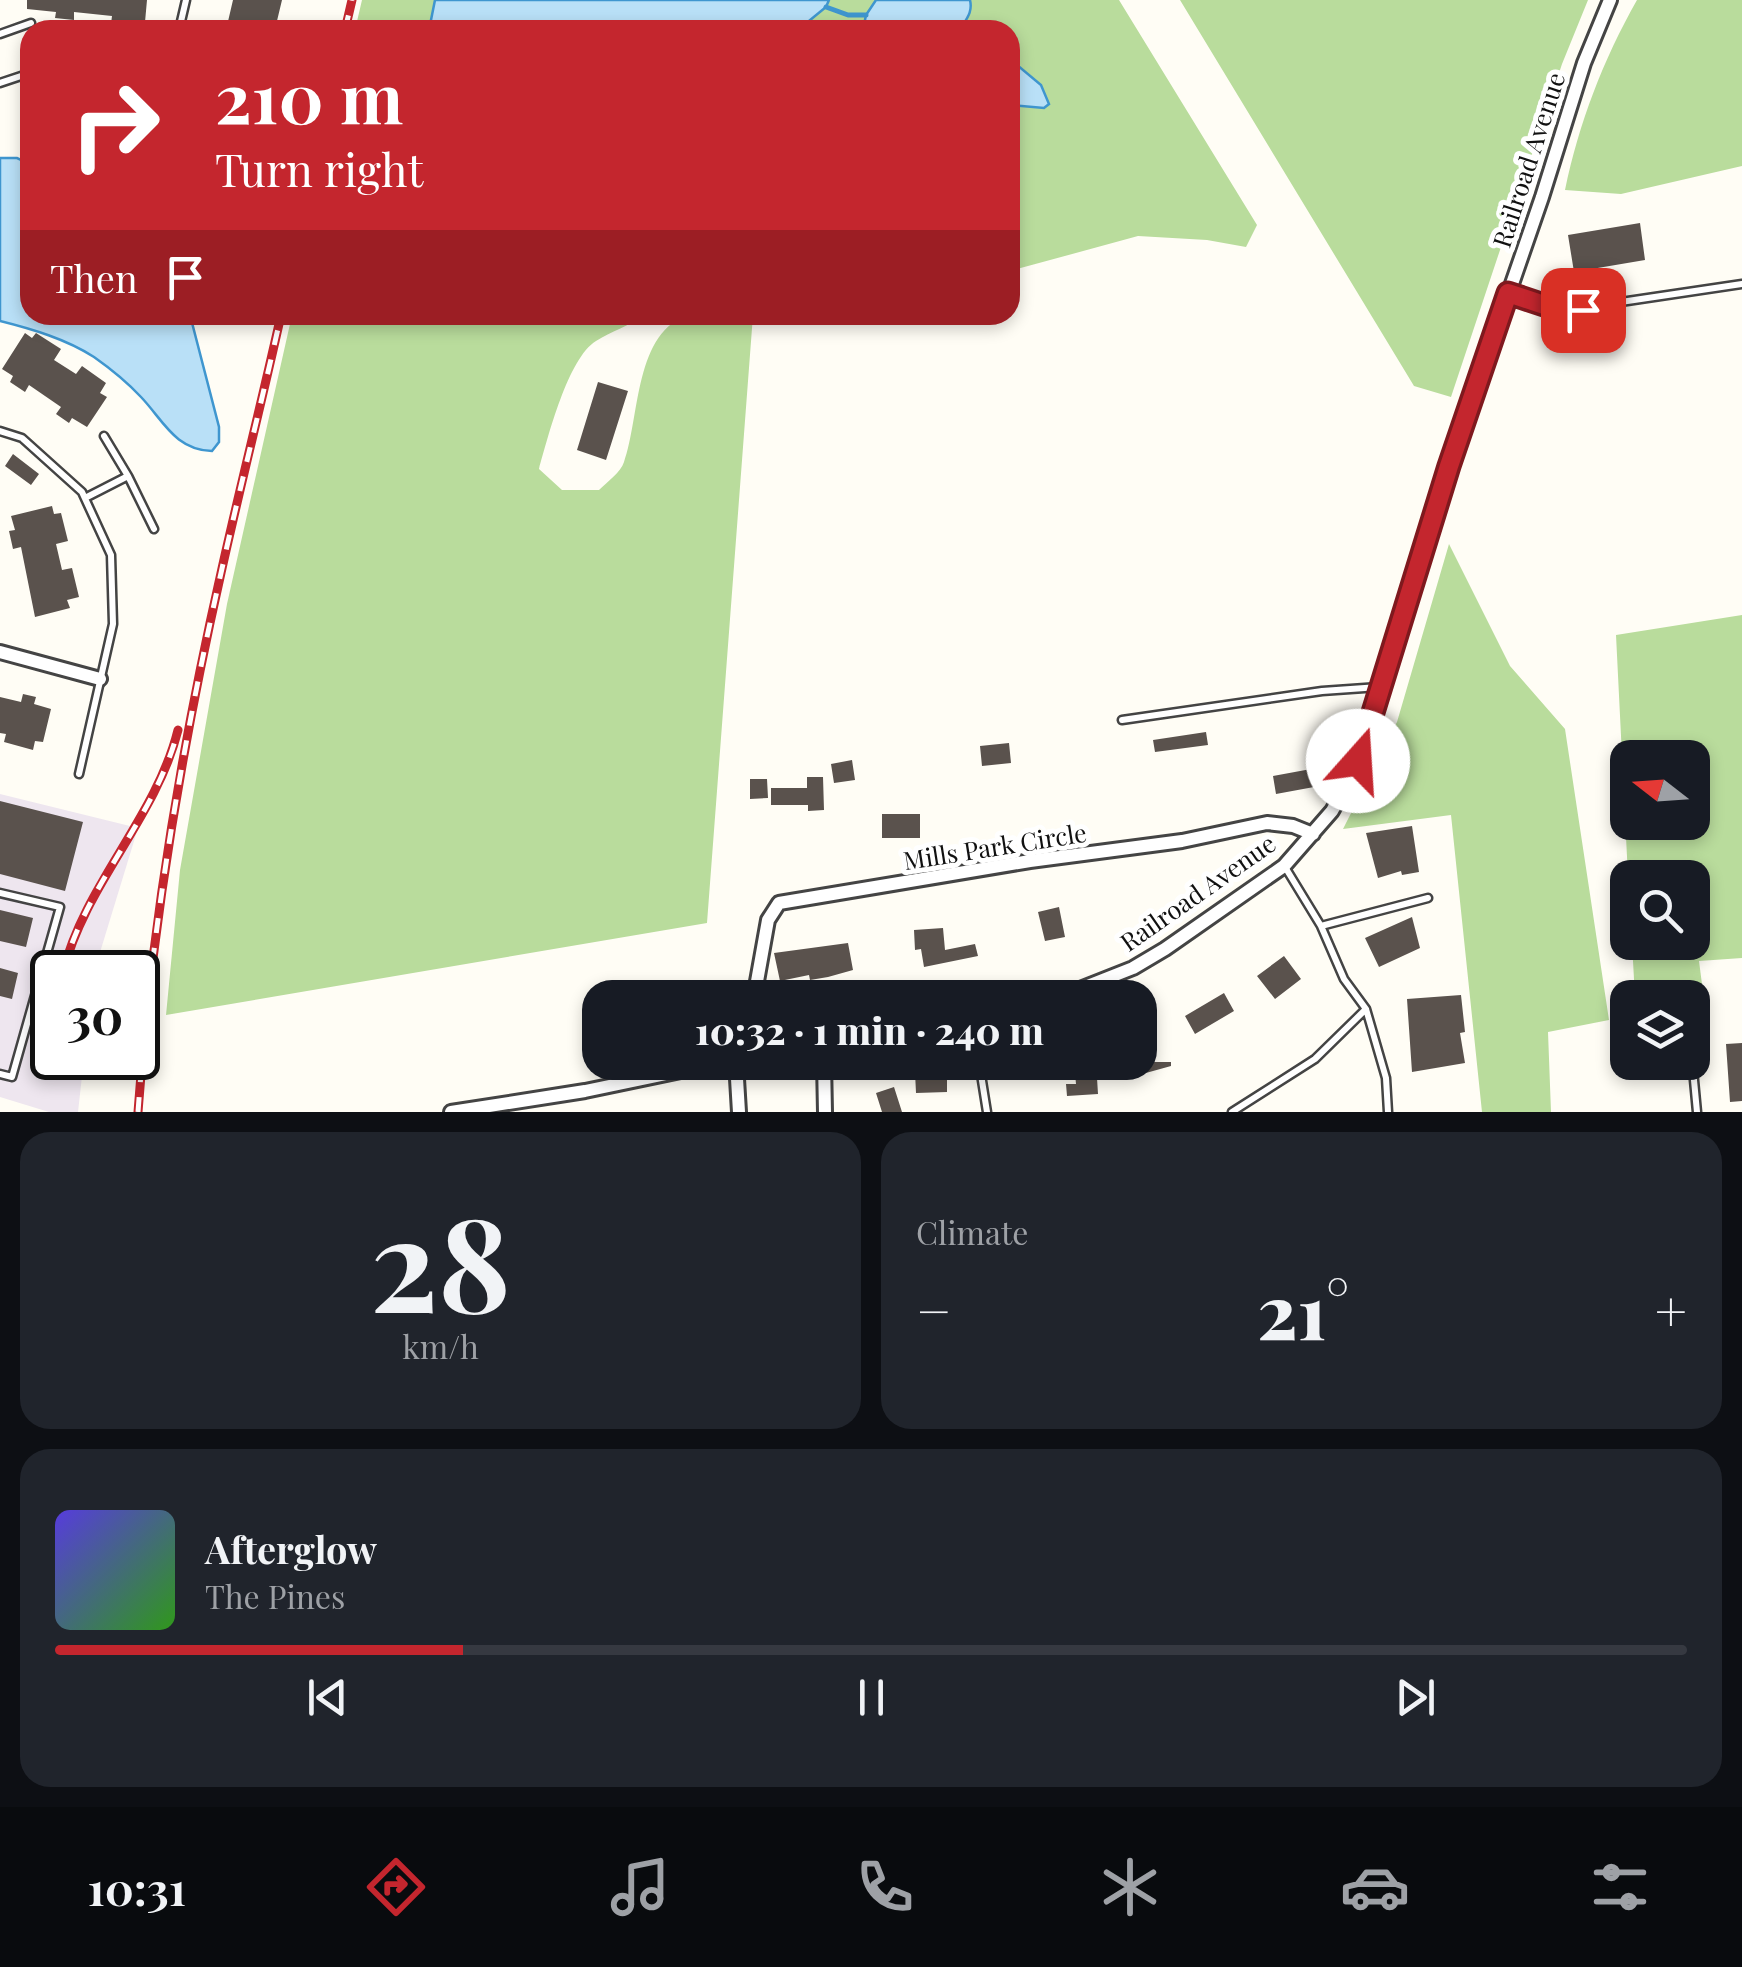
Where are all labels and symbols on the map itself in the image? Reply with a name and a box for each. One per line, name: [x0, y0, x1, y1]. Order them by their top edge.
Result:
street label: Railroad Avenue: [1484, 68, 1571, 251]
pin: [1541, 268, 1626, 353]
position arrow: [1306, 709, 1410, 813]
north arrow: [1610, 740, 1710, 840]
street label: Mills Park Circle: [901, 815, 1089, 876]
street label: Railroad Avenue: [1113, 826, 1281, 958]
speed limit sign: 30: [30, 950, 160, 1080]

